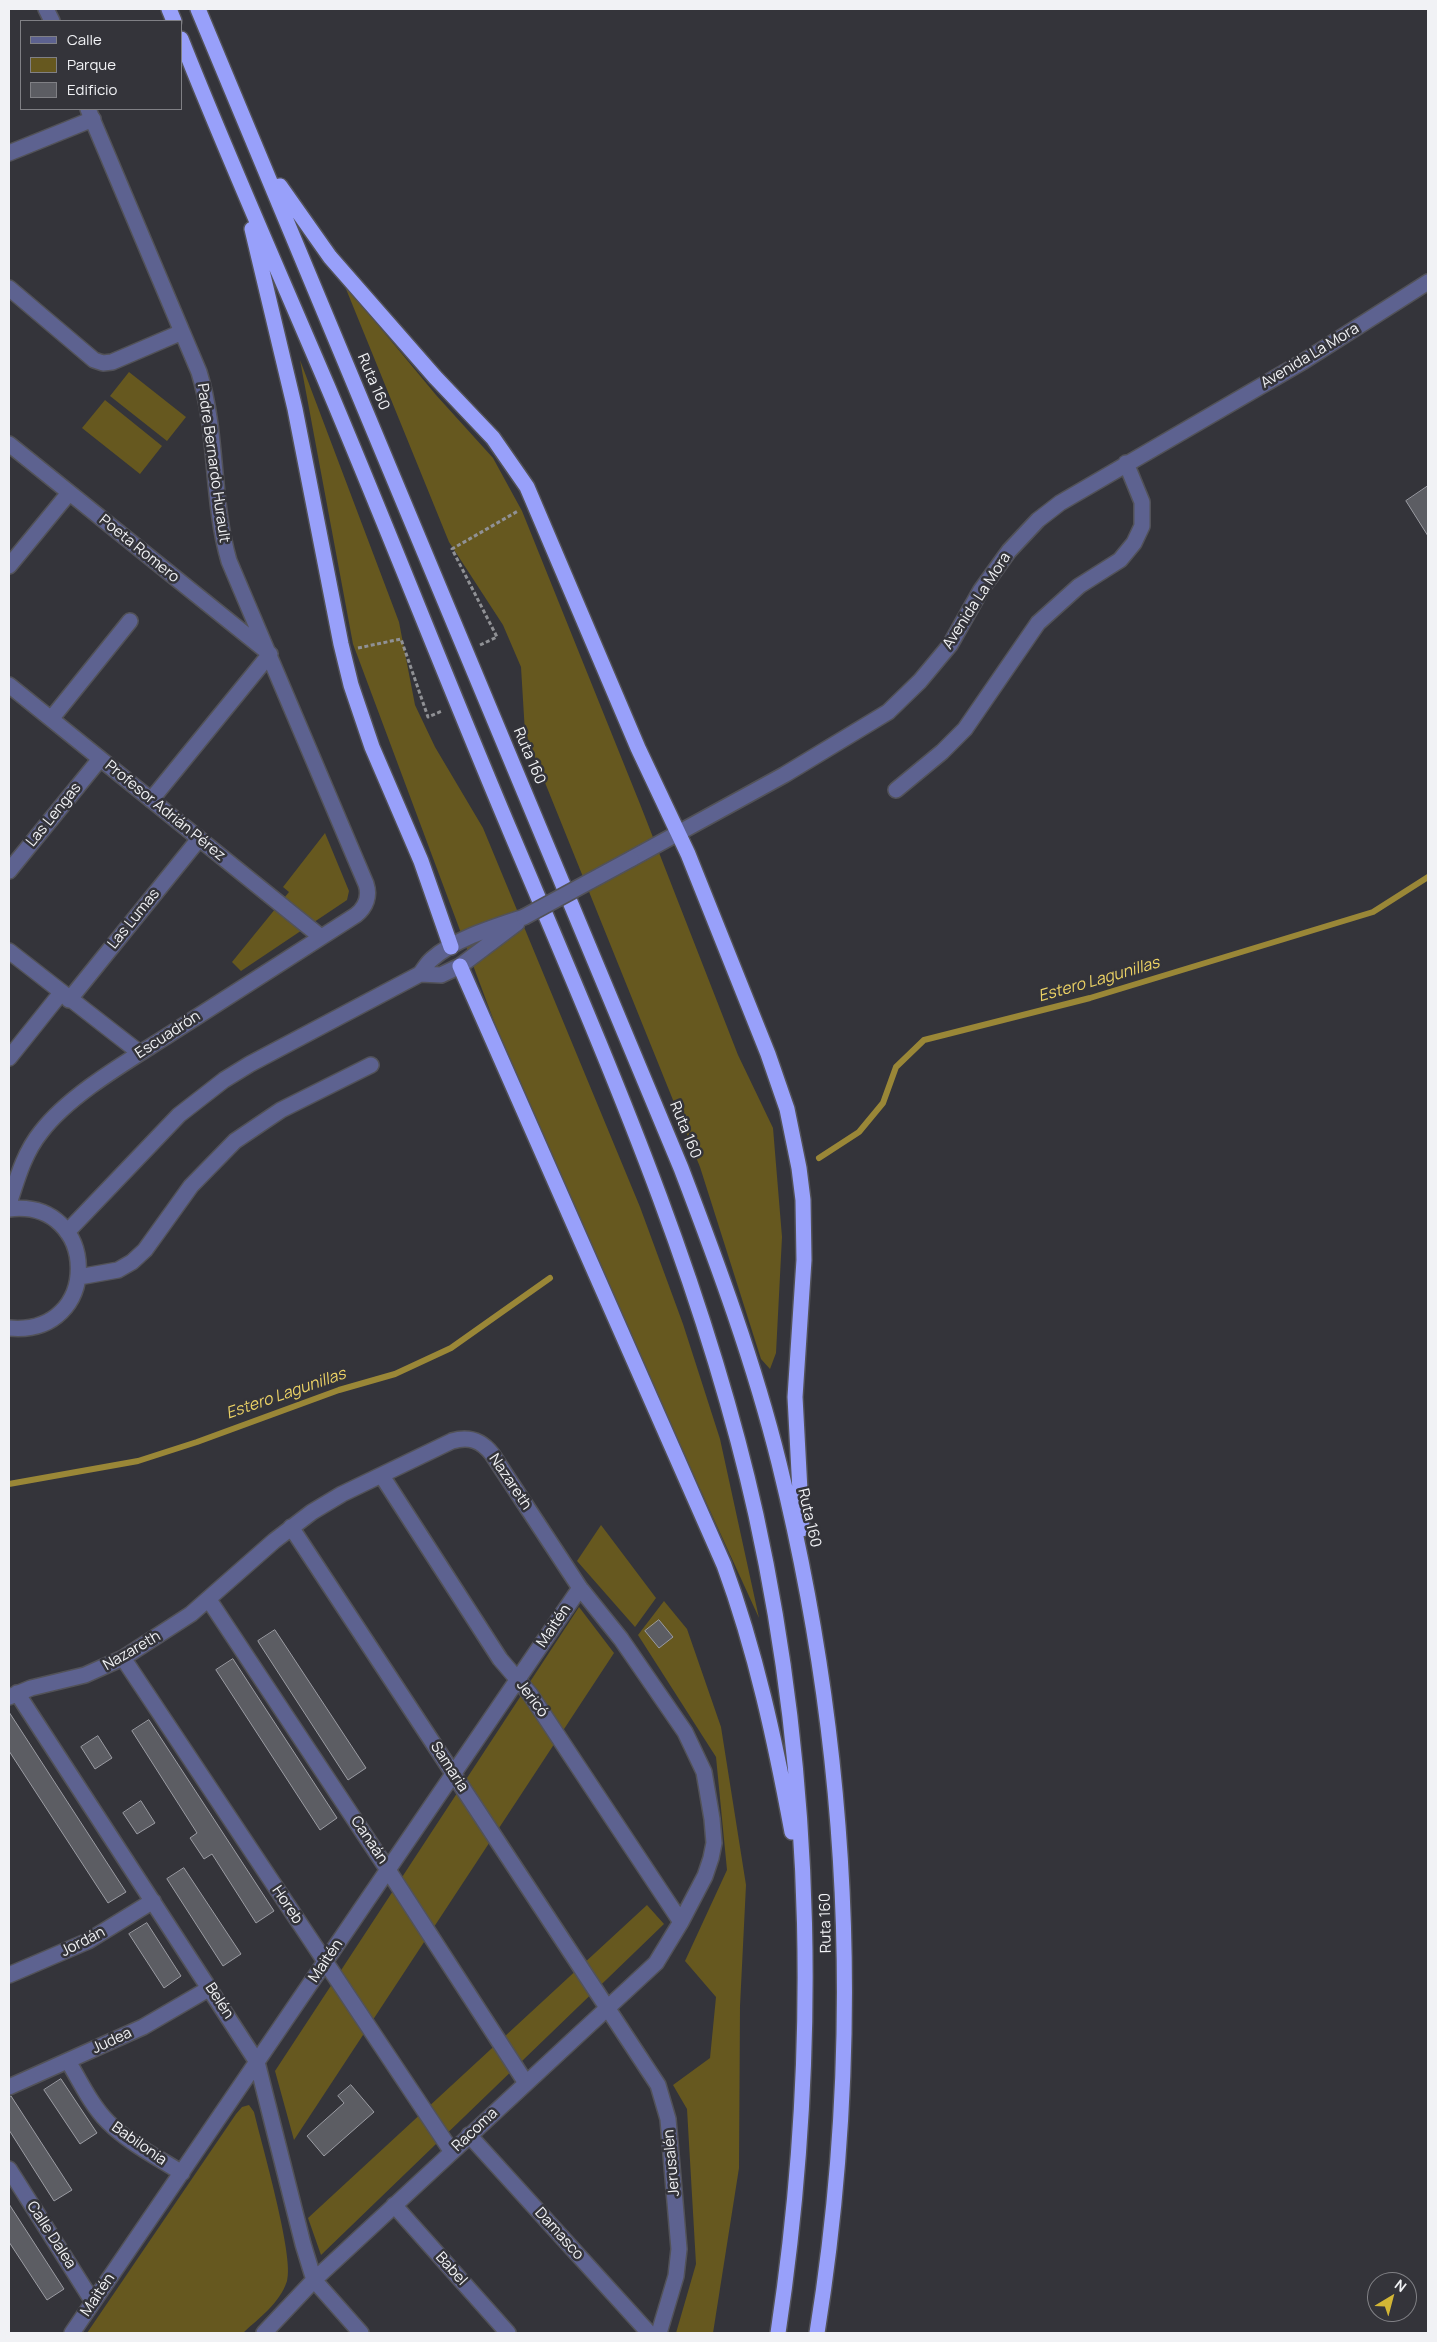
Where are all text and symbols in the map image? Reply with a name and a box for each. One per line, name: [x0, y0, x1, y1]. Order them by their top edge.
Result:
legend: [20, 20, 182, 110]
text: Calle: [67, 29, 102, 50]
text: Parque: [67, 54, 116, 75]
text: Edificio: [67, 79, 117, 100]
street label: Avenida La Mora: [1258, 320, 1362, 392]
street label: Ruta 160: [353, 351, 393, 413]
street label: Padre Bernardo Hurault: [193, 382, 233, 544]
street label: Poeta Romero: [95, 511, 183, 587]
street label: Avenida La Mora: [939, 549, 1015, 653]
street label: Ruta 160: [509, 725, 549, 787]
street label: Profesor Adrián Pérez: [101, 757, 229, 865]
street label: Las Lengas: [23, 779, 85, 851]
street label: Las Lumas: [104, 885, 164, 953]
water label: Estero Lagunillas: [1036, 954, 1162, 1006]
street label: Escuadrón: [132, 1007, 204, 1063]
street label: Ruta 160: [665, 1099, 705, 1161]
water label: Estero Lagunillas: [224, 1365, 348, 1423]
street label: Nazareth: [485, 1451, 535, 1513]
street label: Ruta 160: [793, 1487, 825, 1549]
street label: Maitén: [533, 1601, 575, 1651]
street label: Nazareth: [100, 1627, 164, 1675]
street label: Jericó: [512, 1677, 552, 1721]
street label: Samaria: [426, 1739, 472, 1795]
street label: Canaán: [347, 1813, 391, 1867]
street label: Horeb: [268, 1883, 306, 1927]
street label: Ruta 160: [816, 1893, 836, 1953]
street label: Jordán: [58, 1923, 108, 1961]
street label: Maitén: [305, 1936, 347, 1986]
street label: Belén: [201, 1980, 237, 2022]
street label: Judea: [89, 2024, 135, 2058]
street label: Racoma: [448, 2104, 502, 2156]
street label: Babilonia: [108, 2119, 170, 2169]
street label: Jerusalén: [660, 2129, 684, 2197]
street label: Calle Dalea: [23, 2198, 79, 2272]
street label: Damasco: [531, 2204, 587, 2264]
street label: Babel: [431, 2249, 471, 2289]
street label: Maitén: [77, 2270, 119, 2320]
north arrow: [1367, 2272, 1417, 2322]
text: N: [1391, 2275, 1410, 2296]

